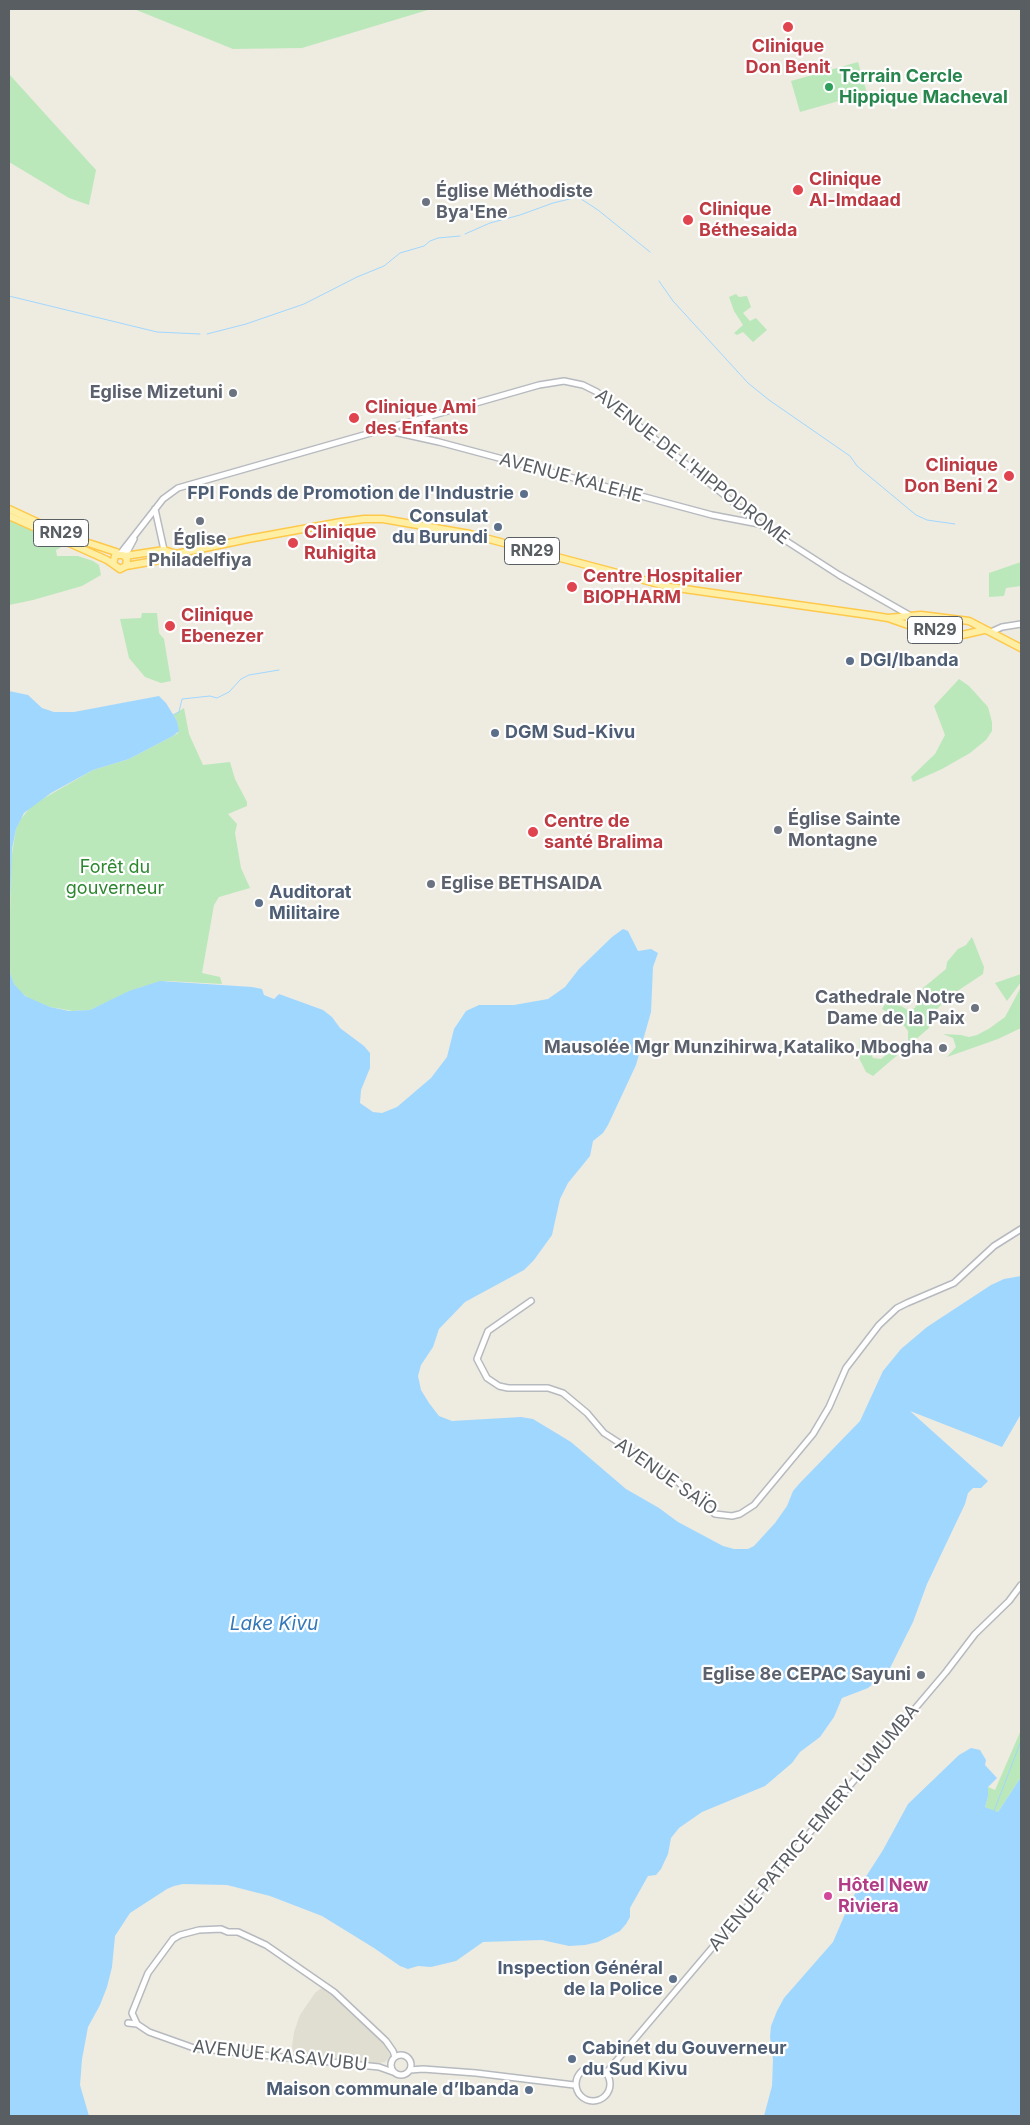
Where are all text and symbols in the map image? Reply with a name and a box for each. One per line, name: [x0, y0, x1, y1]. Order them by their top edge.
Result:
marker: Clinique Don Benit: [781, 20, 795, 34]
place label: Clinique Don Benit: [746, 36, 830, 78]
place label: Terrain Cercle Hippique Macheval: [839, 66, 1008, 108]
marker: Terrain Cercle Hippique Macheval: [823, 81, 835, 93]
place label: Clinique Al-Imdaad: [809, 169, 901, 212]
place label: Église Méthodiste Bya'Ene: [436, 181, 593, 223]
marker: Clinique Al-Imdaad: [791, 183, 805, 197]
marker: Église Méthodiste Bya'Ene: [420, 196, 432, 208]
place label: Clinique Béthesaida: [699, 199, 797, 242]
marker: Clinique Béthesaida: [681, 213, 695, 227]
place label: Eglise Mizetuni: [90, 382, 223, 404]
street label: AVENUE DE L'HIPPODROME: [591, 384, 793, 550]
marker: Eglise Mizetuni: [227, 387, 239, 399]
place label: Clinique Ami des Enfants: [365, 397, 476, 439]
marker: Clinique Ami des Enfants: [347, 411, 361, 425]
street label: AVENUE KALEHE: [497, 449, 645, 507]
place label: Clinique Don Beni 2: [904, 455, 998, 498]
marker: Clinique Don Beni 2: [1002, 469, 1016, 483]
place label: FPI Fonds de Promotion de l'Industrie: [187, 483, 514, 505]
marker: FPI Fonds de Promotion de l'Industrie: [518, 488, 530, 500]
place label: Consulat du Burundi: [392, 506, 488, 548]
marker: Église Philadelfiya: [194, 515, 206, 527]
road number: RN29: [34, 520, 88, 546]
marker: Consulat du Burundi: [492, 521, 504, 533]
place label: Clinique Ruhigita: [304, 522, 376, 564]
place label: Église Philadelfiya: [148, 529, 252, 572]
marker: Clinique Ruhigita: [286, 536, 300, 550]
road number: RN29: [504, 538, 560, 564]
place label: Centre Hospitalier BIOPHARM: [583, 566, 742, 608]
marker: Centre Hospitalier BIOPHARM: [565, 580, 579, 594]
place label: Clinique Ebenezer: [181, 605, 264, 648]
road number: RN29: [908, 616, 962, 644]
marker: Clinique Ebenezer: [163, 619, 177, 633]
place label: DGI/Ibanda: [860, 650, 959, 672]
marker: DGI/Ibanda: [844, 655, 856, 667]
place label: DGM Sud-Kivu: [505, 722, 635, 744]
marker: DGM Sud-Kivu: [489, 727, 501, 739]
place label: Église Sainte Montagne: [788, 809, 901, 852]
place label: Centre de santé Bralima: [544, 811, 663, 854]
marker: Église Sainte Montagne: [772, 824, 784, 836]
marker: Centre de santé Bralima: [526, 825, 540, 839]
park label: Forêt du gouverneur: [66, 857, 164, 900]
place label: Eglise BETHSAIDA: [441, 873, 602, 895]
marker: Eglise BETHSAIDA: [425, 878, 437, 890]
place label: Auditorat Militaire: [269, 882, 351, 924]
marker: Auditorat Militaire: [253, 897, 265, 909]
place label: Cathedrale Notre Dame de la Paix: [815, 987, 965, 1030]
marker: Cathedrale Notre Dame de la Paix: [969, 1002, 981, 1014]
place label: Mausolée Mgr Munzihirwa,Kataliko,Mbogha: [544, 1037, 933, 1059]
marker: Mausolée Mgr Munzihirwa,Kataliko,Mbogha: [937, 1042, 949, 1054]
street label: AVENUE SAÏO: [611, 1434, 721, 1520]
water label: Lake Kivu: [230, 1613, 318, 1635]
place label: Eglise 8e CEPAC Sayuni: [702, 1664, 911, 1686]
marker: Eglise 8e CEPAC Sayuni: [915, 1669, 927, 1681]
street label: AVENUE PATRICE EMERY LUMUMBA: [704, 1700, 924, 1956]
place label: Hôtel New Riviera: [838, 1875, 928, 1918]
marker: Hôtel New Riviera: [822, 1890, 834, 1902]
place label: Inspection Général de la Police: [497, 1958, 663, 2000]
marker: Inspection Général de la Police: [667, 1973, 679, 1985]
street label: AVENUE KASAVUBU: [192, 2036, 368, 2076]
place label: Cabinet du Gouverneur du Sud Kivu: [582, 2038, 786, 2080]
marker: Cabinet du Gouverneur du Sud Kivu: [566, 2053, 578, 2065]
place label: Maison communale d’Ibanda: [266, 2079, 519, 2101]
marker: Maison communale d’Ibanda: [523, 2084, 535, 2096]

